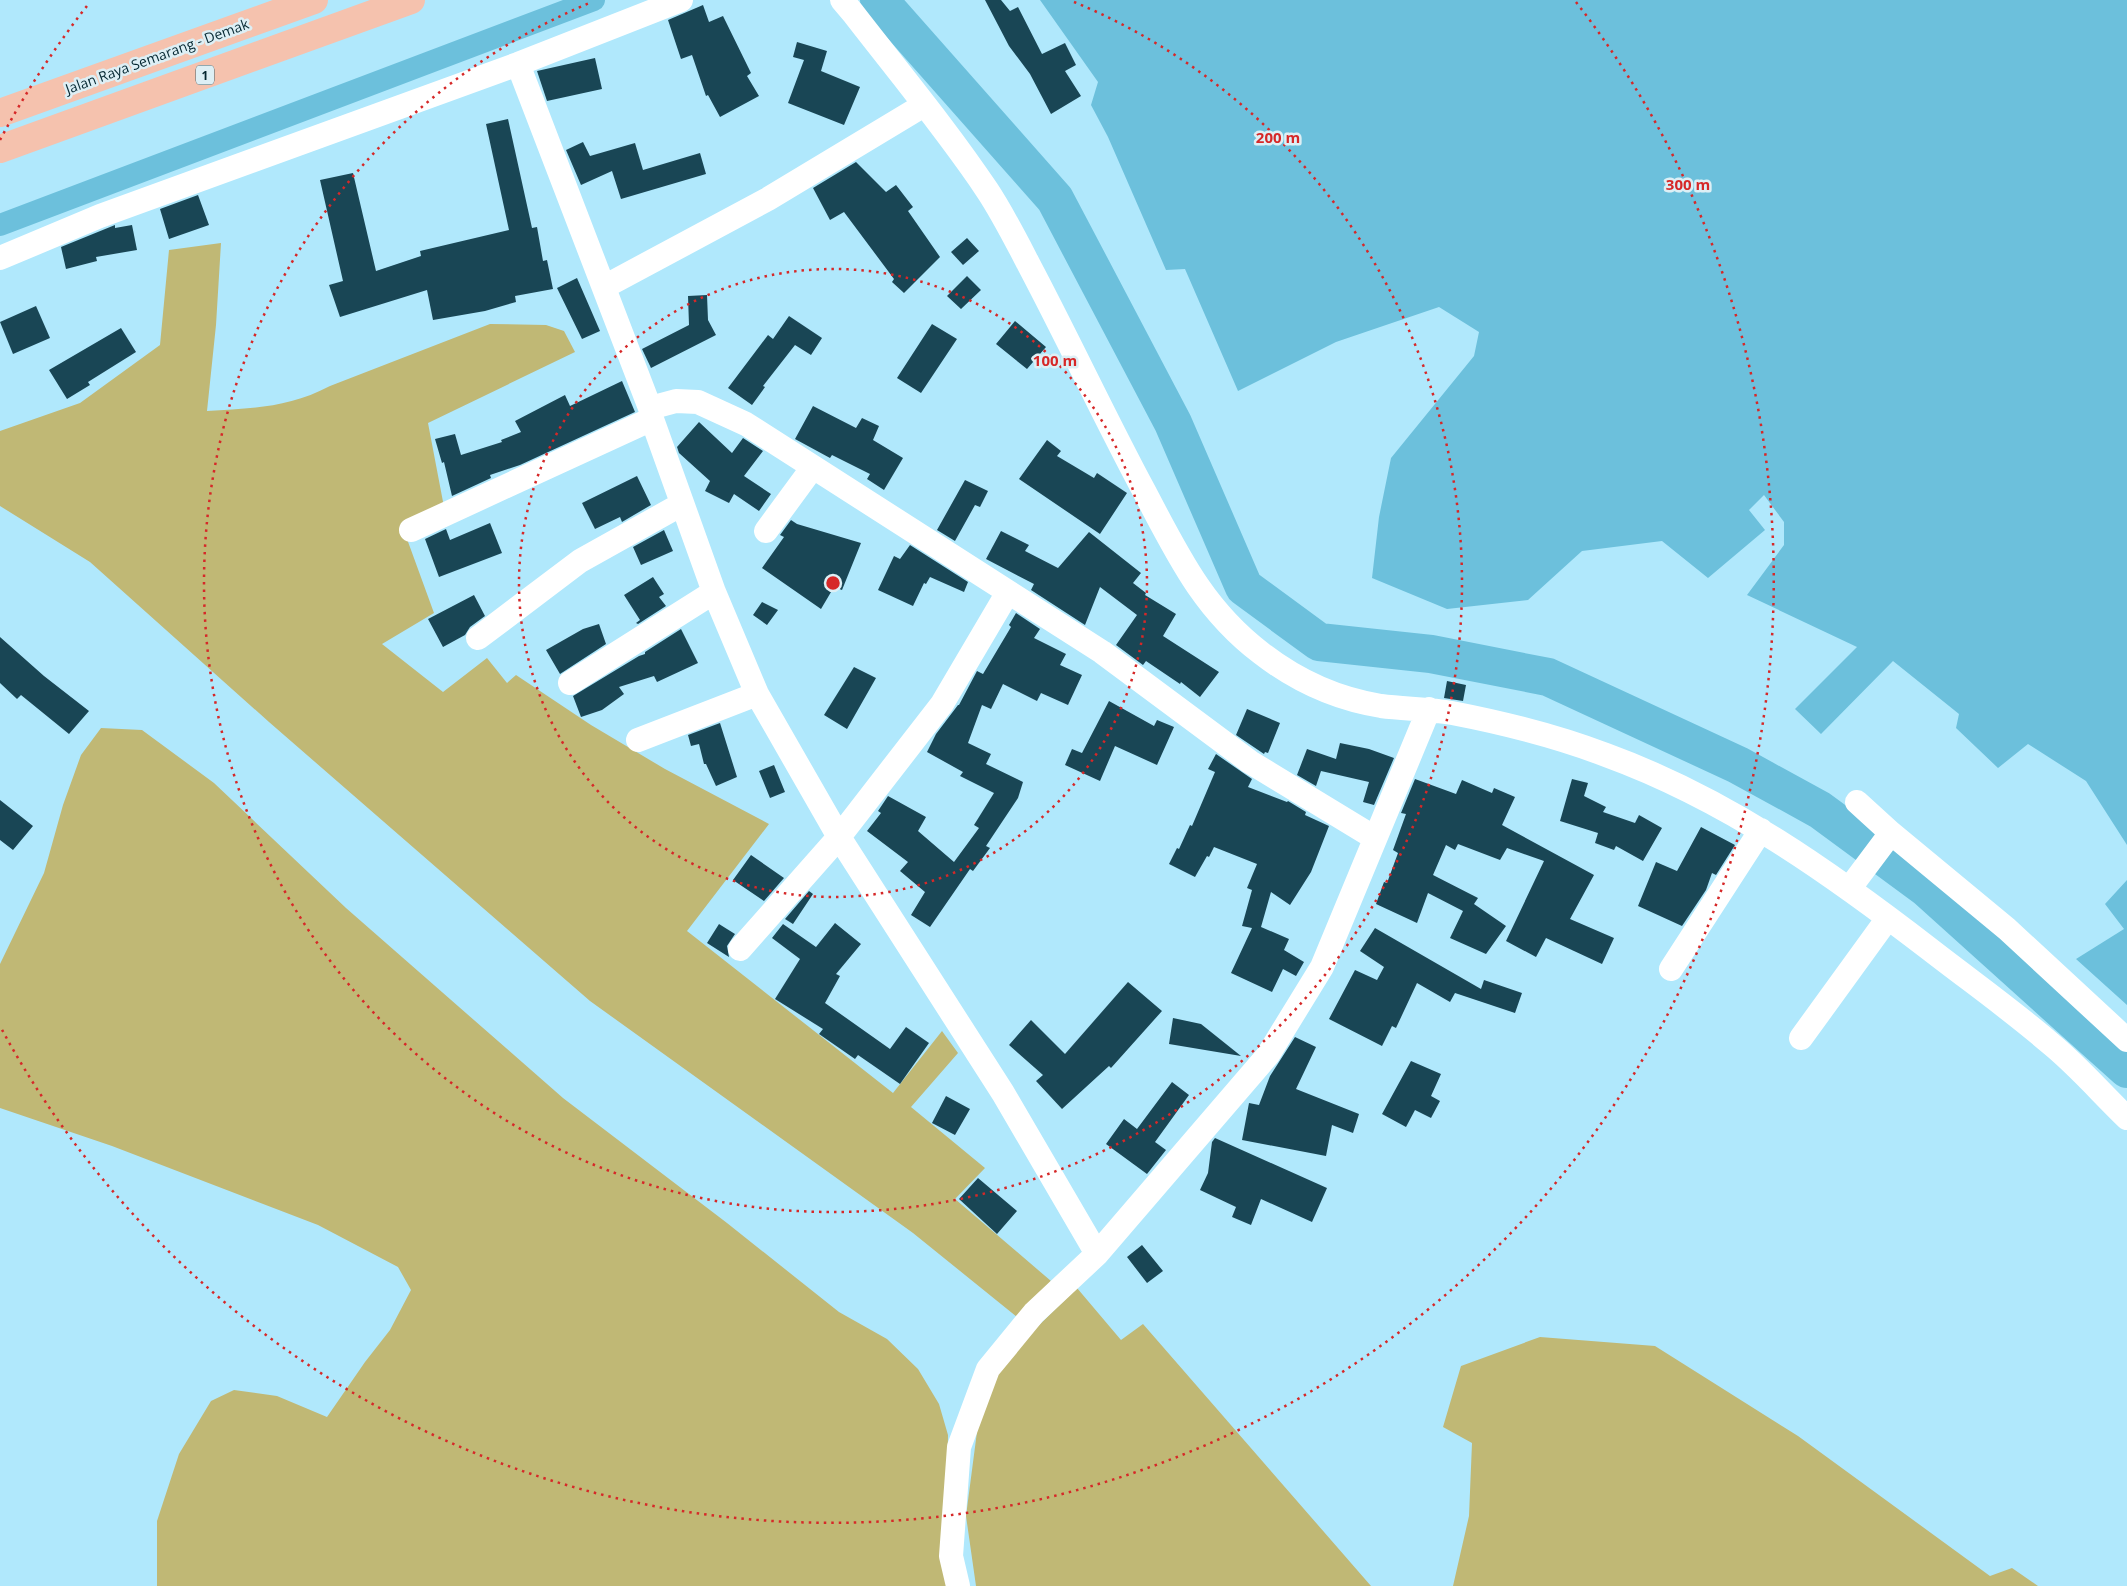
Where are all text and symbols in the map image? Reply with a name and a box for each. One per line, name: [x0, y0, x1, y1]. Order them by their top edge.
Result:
street label: Jalan Raya Semarang - Demak: [61, 14, 252, 99]
road number: 1: [196, 66, 214, 84]
text: 200 m: [1256, 127, 1300, 147]
text: 300 m: [1666, 174, 1710, 194]
text: 100 m: [1033, 350, 1077, 370]
centre of rings: [824, 574, 842, 592]

